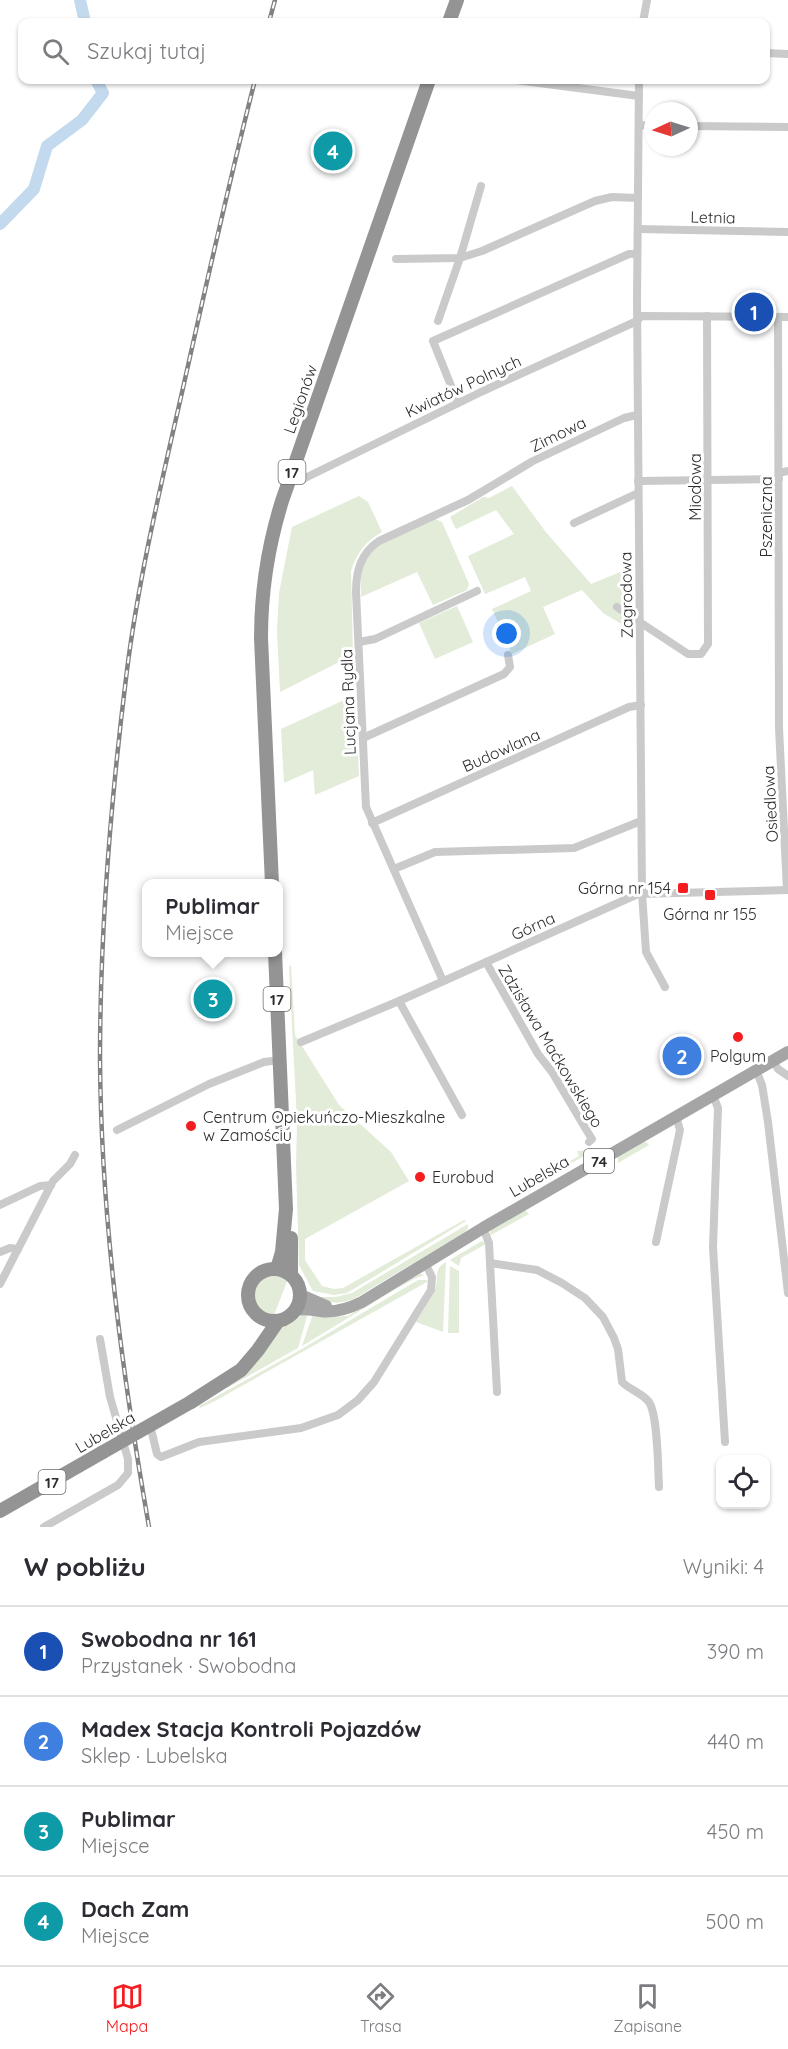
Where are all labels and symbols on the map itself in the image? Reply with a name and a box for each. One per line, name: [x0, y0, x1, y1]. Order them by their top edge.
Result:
north arrow: [644, 102, 698, 156]
pin: 4: [314, 128, 352, 174]
street label: Letnia: [690, 207, 736, 227]
pin: 1: [734, 290, 774, 334]
street label: Kwiatów Polnych: [402, 350, 524, 422]
street label: Legionów: [279, 362, 321, 436]
street label: Zimowa: [527, 412, 589, 456]
street label: Miodowa: [685, 453, 705, 521]
road number: 17: [278, 460, 306, 484]
street label: Pszeniczna: [756, 476, 776, 558]
street label: Zagrodowa: [615, 552, 637, 638]
your location: [492, 619, 521, 648]
street label: Lucjana Rydla: [336, 649, 360, 755]
street label: Budowlana: [459, 724, 543, 776]
street label: Osiedlowa: [758, 765, 782, 843]
place label: Górna nr 154: [578, 878, 671, 898]
marker: Górna nr 154: [676, 881, 690, 895]
marker: Górna nr 155: [703, 888, 717, 902]
place label: Górna nr 155: [663, 904, 757, 924]
street label: Górna: [508, 908, 558, 944]
street label: Zdzisława Maćkowskiego: [494, 961, 608, 1131]
pin: 3: [194, 976, 232, 1022]
road number: 17: [264, 987, 290, 1011]
marker: Polgum: [731, 1030, 745, 1044]
pin: 2: [662, 1034, 702, 1078]
place label: Polgum: [710, 1046, 766, 1066]
place label: Centrum Opiekuńczo-Mieszkalne w Zamościu: [203, 1107, 445, 1145]
marker: Centrum Opiekuńczo-Mieszkalne w Zamościu: [184, 1119, 198, 1133]
road number: 74: [584, 1149, 614, 1173]
street label: Lubelska: [506, 1151, 572, 1201]
place label: Eurobud: [432, 1167, 494, 1187]
marker: Eurobud: [413, 1170, 427, 1184]
street label: Lubelska: [72, 1407, 138, 1457]
road number: 17: [38, 1470, 66, 1494]

